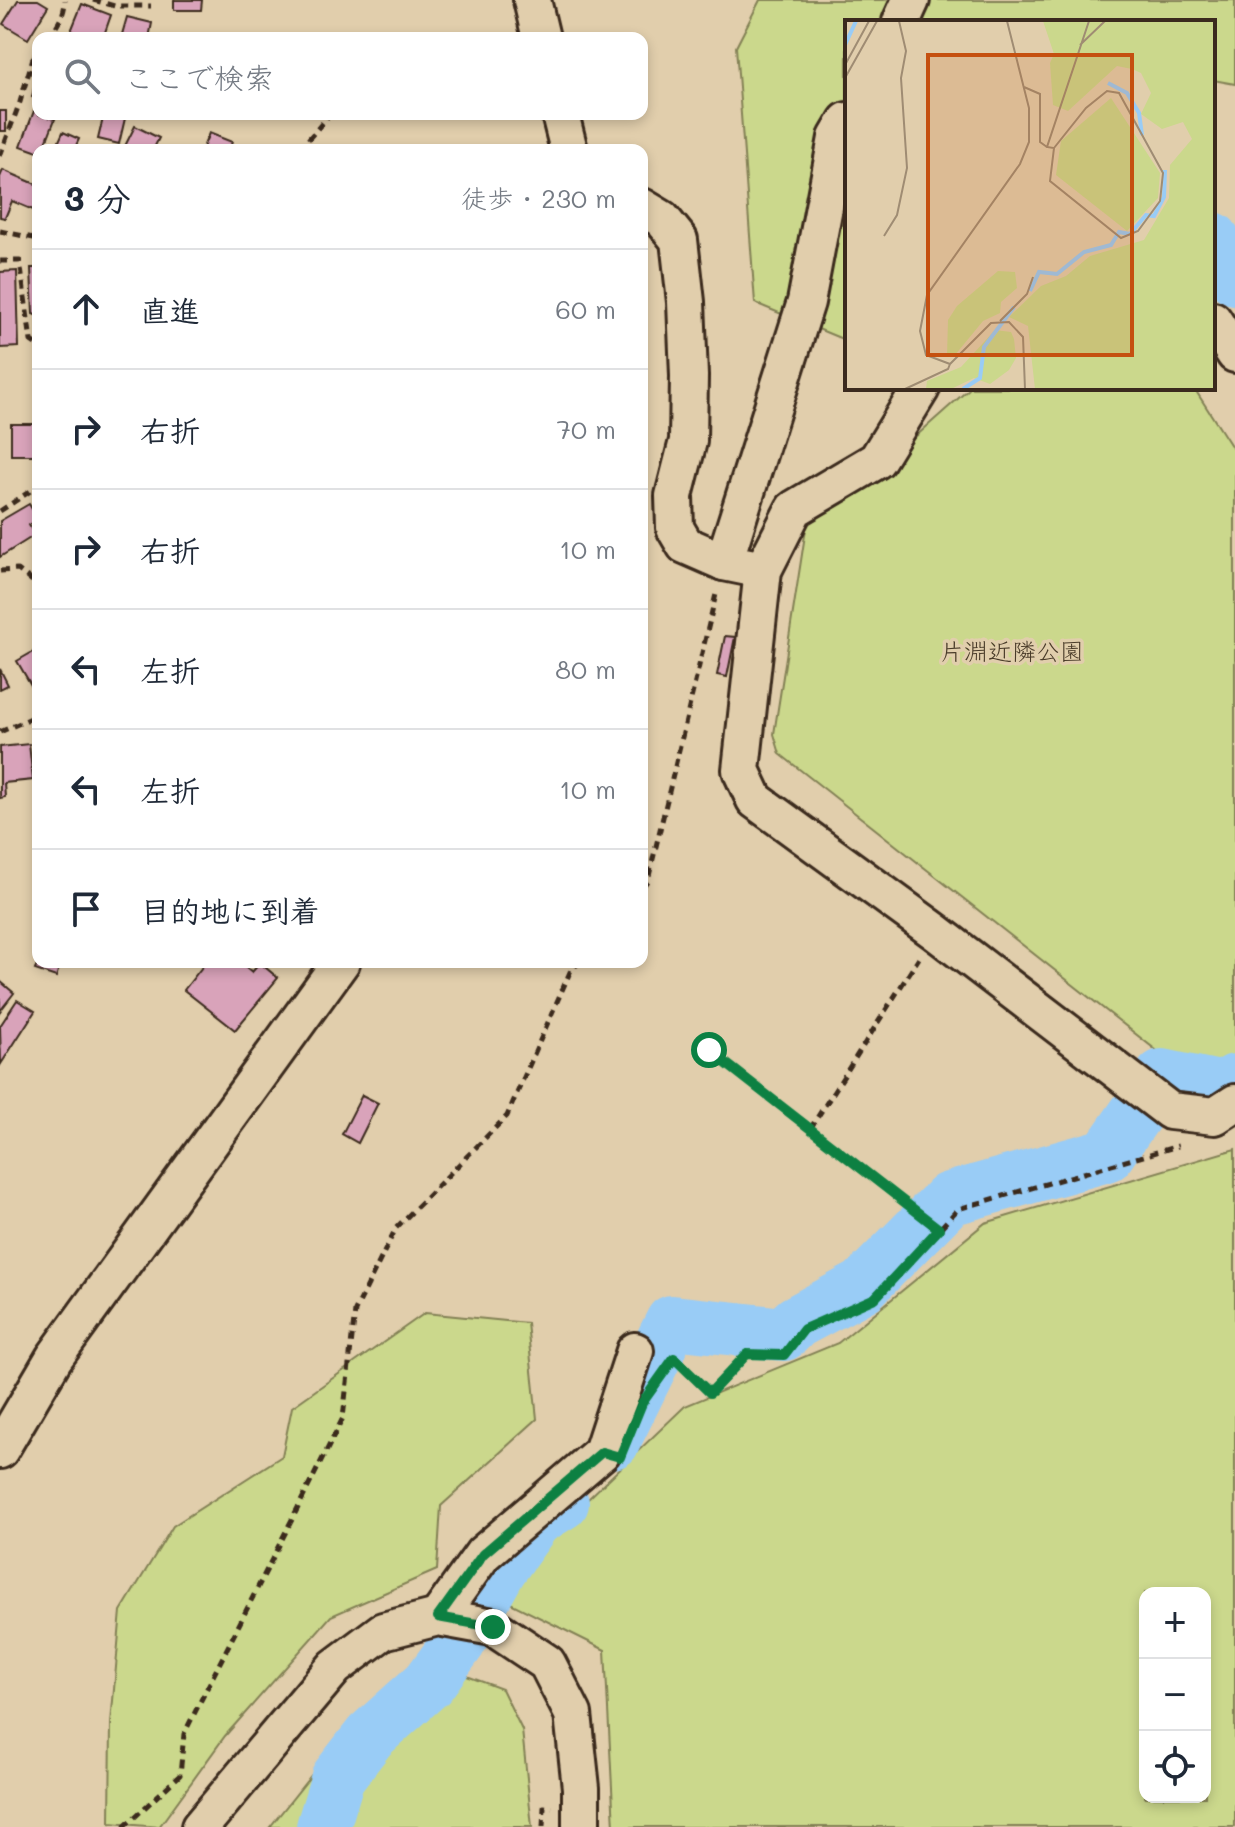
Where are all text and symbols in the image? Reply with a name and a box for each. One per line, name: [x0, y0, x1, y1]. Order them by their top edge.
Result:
inset map: [845, 20, 1215, 390]
search box: [32, 32, 648, 120]
icon: search: [60, 54, 104, 98]
text: ここで検索: [124, 57, 274, 97]
text: 3 分: [64, 175, 131, 220]
text: 徒歩 · 230 m: [461, 181, 616, 215]
icon: ahead: [64, 287, 108, 331]
text: 直進: [140, 290, 200, 330]
text: 60 m: [555, 292, 616, 326]
icon: right: [64, 407, 108, 451]
text: 右折: [140, 410, 200, 450]
text: 70 m: [556, 412, 616, 446]
icon: right: [64, 527, 108, 571]
text: 右折: [140, 530, 200, 570]
text: 10 m: [559, 532, 616, 566]
park label: 片淵近隣公園: [940, 635, 1084, 666]
icon: left: [64, 647, 108, 691]
text: 左折: [140, 650, 200, 690]
text: 80 m: [555, 652, 616, 686]
icon: left: [64, 767, 108, 811]
text: 左折: [140, 770, 200, 810]
text: 10 m: [559, 772, 616, 806]
icon: arrive: [64, 887, 108, 931]
text: 目的地に到着: [140, 890, 320, 930]
route start: [691, 1032, 727, 1068]
map controls: [1139, 1587, 1211, 1803]
button: +: [1139, 1587, 1211, 1659]
route end: [475, 1609, 511, 1645]
button: −: [1139, 1659, 1211, 1731]
button: locate: [1139, 1731, 1211, 1803]

